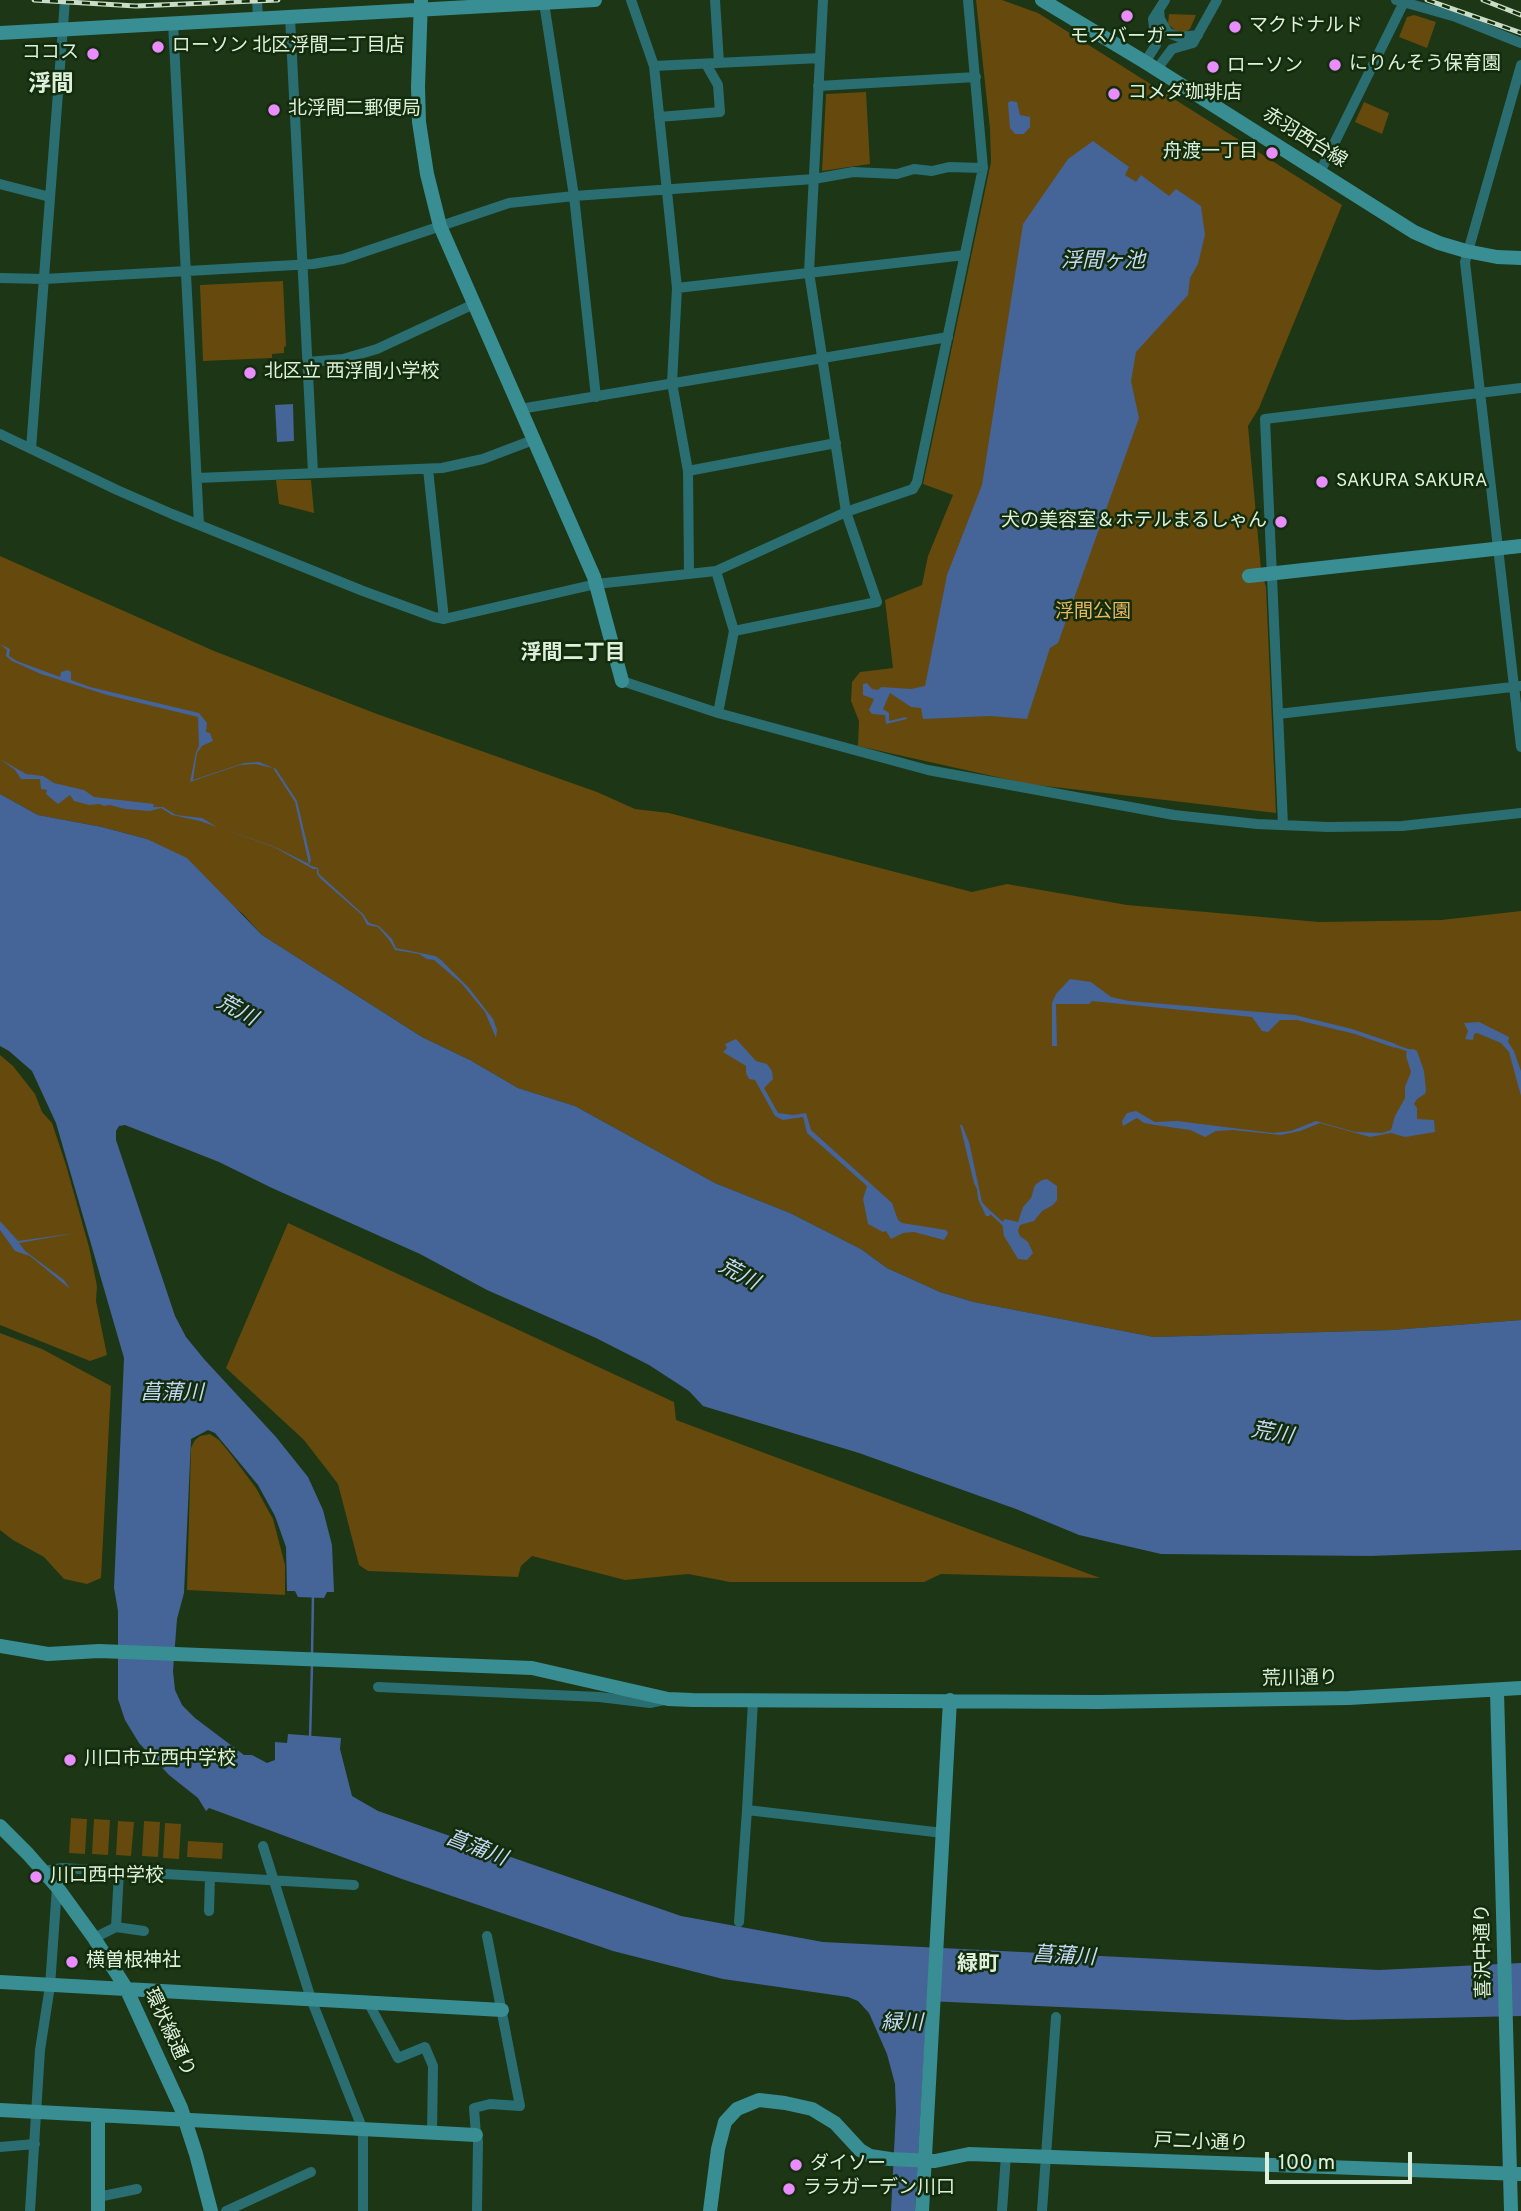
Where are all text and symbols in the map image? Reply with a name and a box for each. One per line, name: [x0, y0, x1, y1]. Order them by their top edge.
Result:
marker: モスバーガー: [1119, 8, 1135, 24]
place label: マクドナルド: [1249, 16, 1363, 38]
marker: マクドナルド: [1227, 19, 1243, 35]
place label: モスバーガー: [1070, 27, 1184, 49]
place label: ローソン 北区浮間二丁目店: [172, 36, 404, 58]
marker: ローソン 北区浮間二丁目店: [150, 39, 166, 55]
place label: ココス: [22, 43, 79, 65]
marker: ココス: [85, 46, 101, 62]
place label: にりんそう保育園: [1349, 54, 1501, 76]
place label: ローソン: [1227, 56, 1303, 78]
marker: にりんそう保育園: [1327, 57, 1343, 73]
marker: ローソン: [1205, 59, 1221, 75]
district label: 浮間: [28, 72, 74, 100]
place label: コメダ珈琲店: [1128, 83, 1242, 105]
marker: コメダ珈琲店: [1106, 86, 1122, 102]
place label: 北浮間二郵便局: [288, 99, 421, 121]
marker: 北浮間二郵便局: [266, 102, 282, 118]
street label: 赤羽西台線: [1258, 104, 1350, 174]
place label: 舟渡一丁目: [1163, 142, 1258, 164]
marker: 舟渡一丁目: [1264, 145, 1280, 161]
water label: 浮間ヶ池: [1061, 250, 1145, 276]
place label: 北区立 西浮間小学校: [264, 362, 439, 384]
marker: 北区立 西浮間小学校: [242, 365, 258, 381]
place label: SAKURA SAKURA: [1336, 471, 1488, 493]
marker: SAKURA SAKURA: [1314, 474, 1330, 490]
place label: 犬の美容室＆ホテルまるしゃん: [1001, 511, 1267, 533]
marker: 犬の美容室＆ホテルまるしゃん: [1273, 514, 1289, 530]
park label: 浮間公園: [1055, 602, 1131, 624]
district label: 浮間二丁目: [521, 642, 625, 668]
water label: 荒川: [212, 991, 260, 1033]
water label: 荒川: [714, 1255, 762, 1297]
water label: 菖蒲川: [141, 1382, 203, 1408]
water label: 荒川: [1249, 1419, 1295, 1451]
street label: 荒川通り: [1262, 1668, 1338, 1692]
place label: 川口市立西中学校: [84, 1749, 236, 1771]
marker: 川口市立西中学校: [62, 1752, 78, 1768]
water label: 菖蒲川: [442, 1827, 510, 1873]
place label: 川口西中学校: [50, 1866, 164, 1888]
marker: 川口西中学校: [28, 1869, 44, 1885]
street label: 喜沢中通り: [1473, 1903, 1497, 1999]
water label: 菖蒲川: [1032, 1944, 1096, 1972]
place label: 横曽根神社: [86, 1951, 181, 1973]
district label: 緑町: [957, 1953, 999, 1979]
marker: 横曽根神社: [64, 1954, 80, 1970]
street label: 環状線通り: [138, 1985, 198, 2081]
water label: 緑川: [881, 2012, 923, 2038]
street label: 戸二小通り: [1153, 2131, 1249, 2157]
scale bar: [1269, 2138, 1416, 2182]
text: 100 m: [1278, 2150, 1335, 2177]
place label: ダイソー: [810, 2154, 886, 2176]
marker: ダイソー: [788, 2157, 804, 2173]
place label: ララガーデン川口: [803, 2178, 955, 2200]
marker: ララガーデン川口: [781, 2181, 797, 2197]

